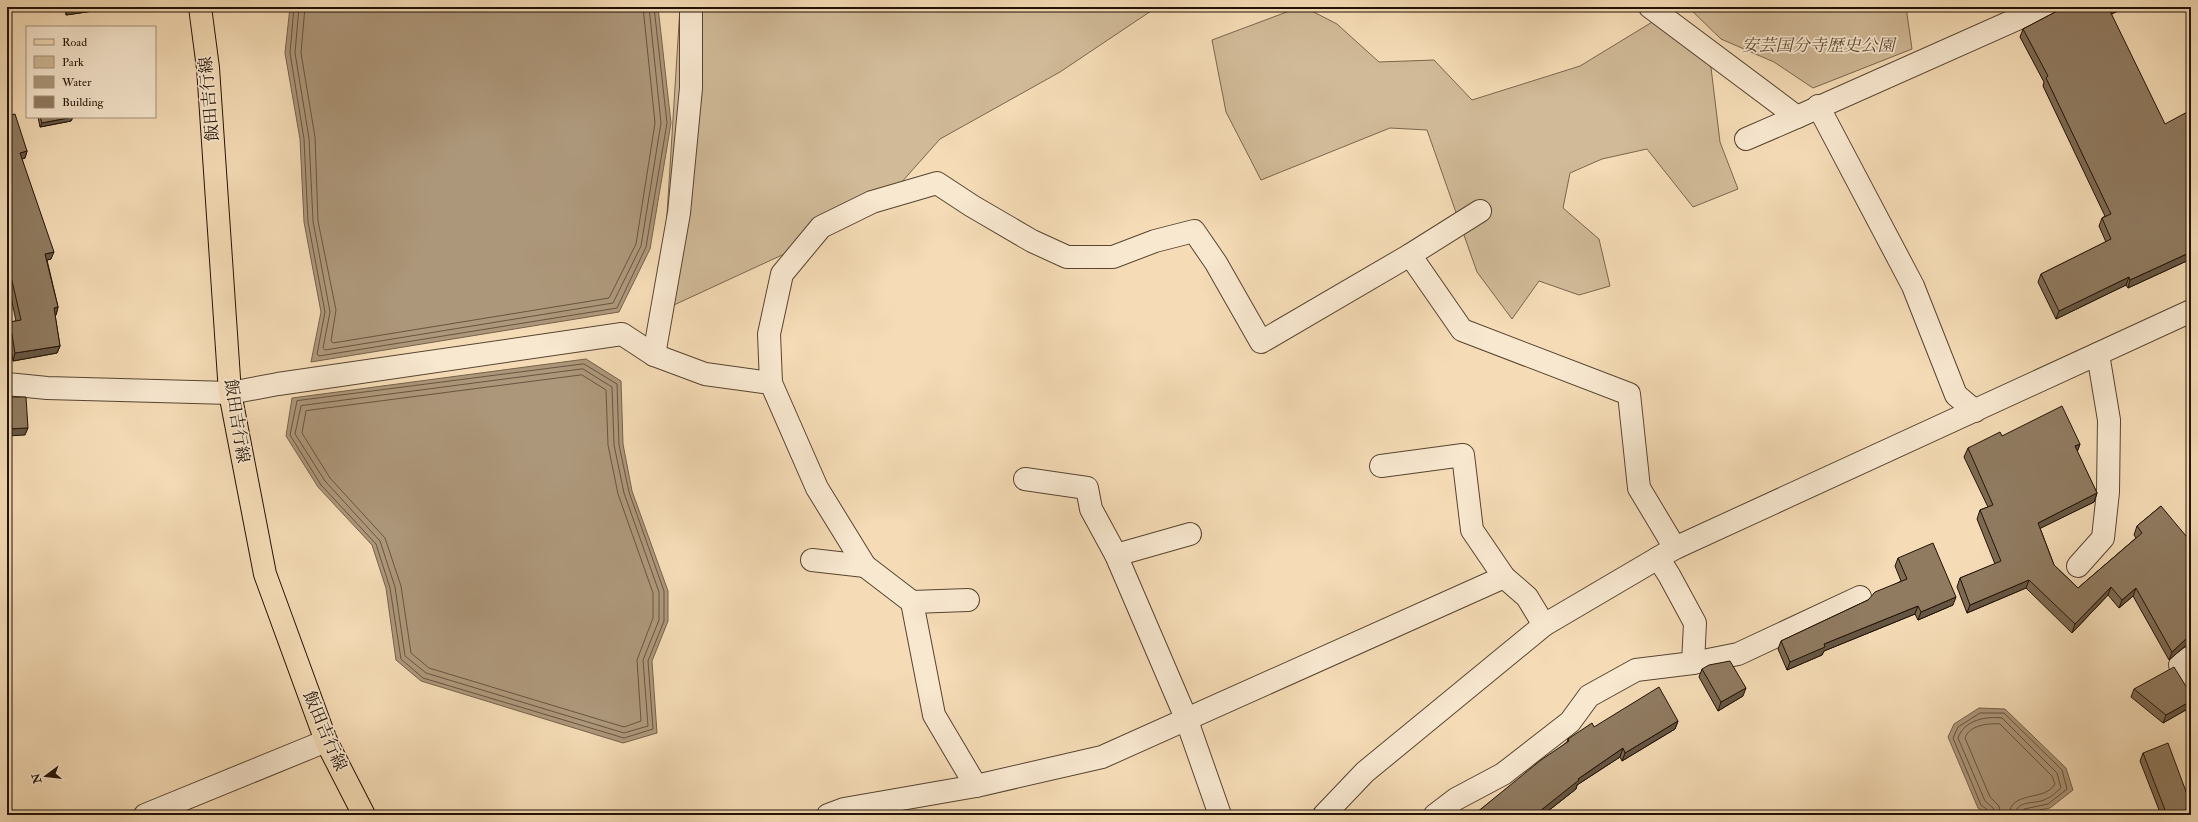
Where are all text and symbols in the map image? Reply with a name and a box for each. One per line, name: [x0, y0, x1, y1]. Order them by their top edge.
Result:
legend: [26, 26, 156, 118]
text: Road: [62, 35, 87, 50]
park label: 安芸国分寺歴史公園: [1742, 35, 1897, 56]
text: Park: [62, 55, 84, 70]
street label: 飯田吉行線: [195, 56, 223, 142]
text: Water: [61, 75, 92, 90]
text: Building: [62, 95, 105, 110]
street label: 飯田吉行線: [220, 377, 254, 465]
street label: 飯田吉行線: [299, 688, 351, 774]
north arrow: [26, 756, 66, 796]
text: N: [29, 771, 45, 786]

